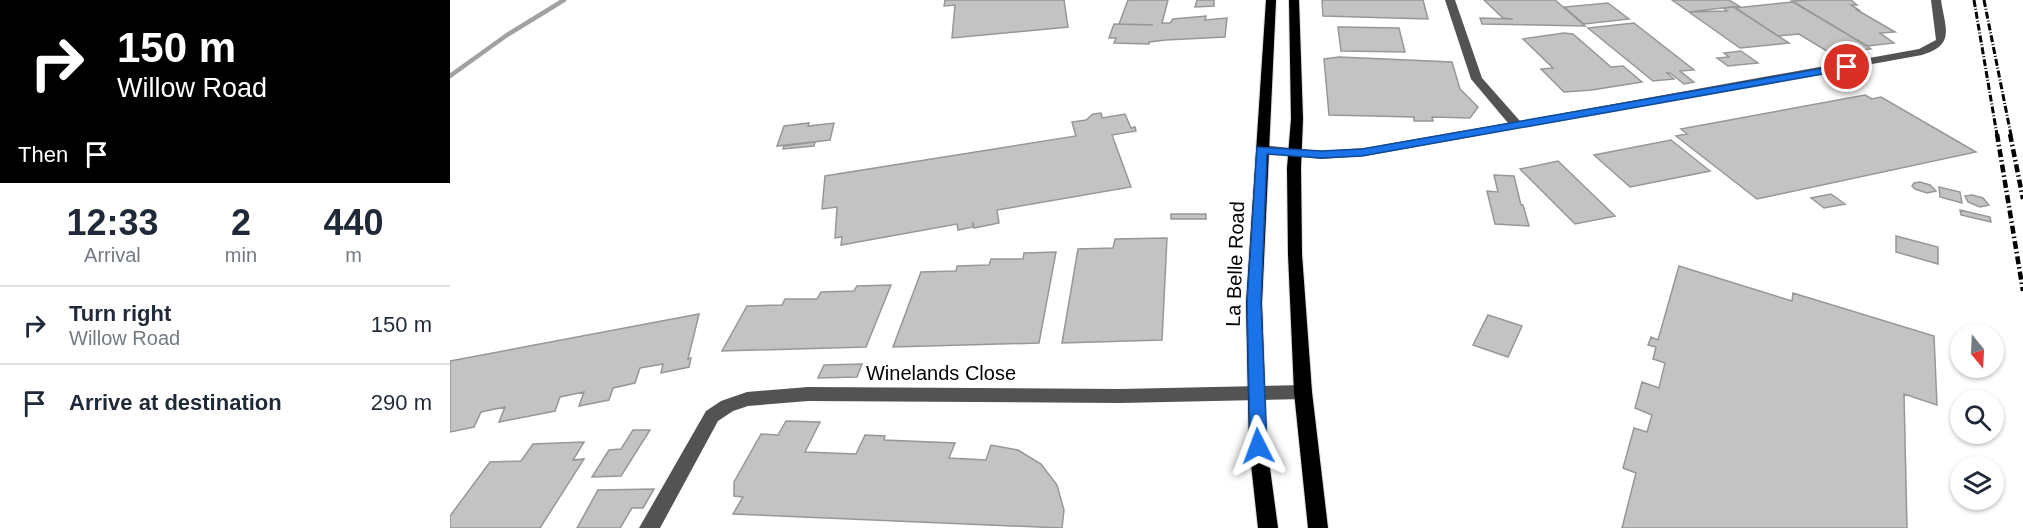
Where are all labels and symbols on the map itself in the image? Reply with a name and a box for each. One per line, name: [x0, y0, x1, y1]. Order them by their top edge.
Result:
pin: [1821, 41, 1872, 92]
street label: La Belle Road: [1222, 201, 1248, 327]
north arrow: [1950, 324, 2004, 378]
street label: Winelands Close: [866, 362, 1016, 384]
position arrow: [1226, 414, 1290, 478]

